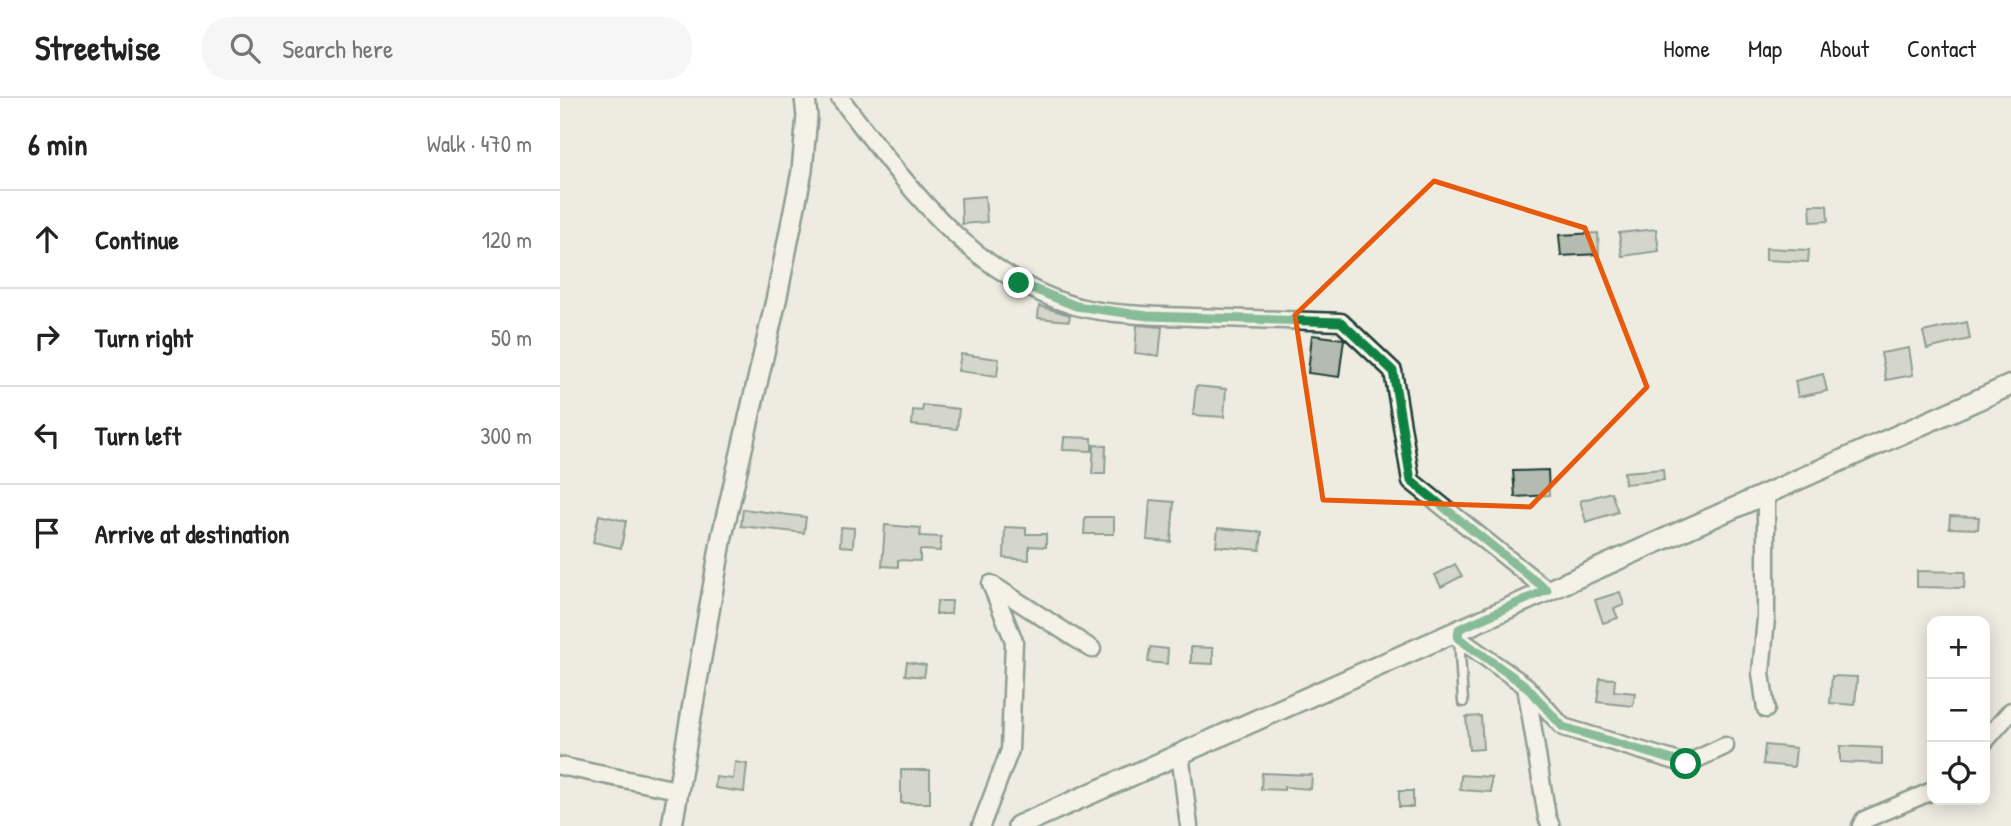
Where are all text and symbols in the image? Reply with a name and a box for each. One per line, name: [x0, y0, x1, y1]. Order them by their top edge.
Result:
search box: [202, 17, 692, 80]
text: Streetwise: [35, 26, 160, 70]
icon: search: [226, 29, 264, 67]
text: Search here: [282, 31, 393, 66]
text: Home: [1663, 32, 1710, 64]
text: Map: [1748, 32, 1782, 64]
text: About: [1820, 32, 1869, 64]
text: Contact: [1907, 32, 1976, 64]
text: 6 min: [28, 124, 88, 164]
text: Walk · 470 m: [427, 128, 532, 159]
icon: ahead: [28, 220, 66, 258]
text: Continue: [95, 222, 179, 257]
text: 120 m: [482, 224, 532, 255]
route end: [1003, 267, 1034, 298]
icon: right: [28, 318, 66, 356]
text: Turn right: [95, 320, 193, 355]
text: 50 m: [491, 322, 532, 353]
icon: left: [28, 416, 66, 454]
text: Turn left: [95, 418, 181, 453]
text: 300 m: [480, 420, 532, 451]
icon: arrive: [28, 514, 66, 552]
text: Arrive at destination: [95, 516, 290, 551]
map controls: [1927, 616, 1990, 805]
button: +: [1927, 616, 1990, 679]
button: −: [1927, 679, 1990, 742]
button: locate: [1927, 742, 1990, 805]
route start: [1670, 748, 1701, 779]

